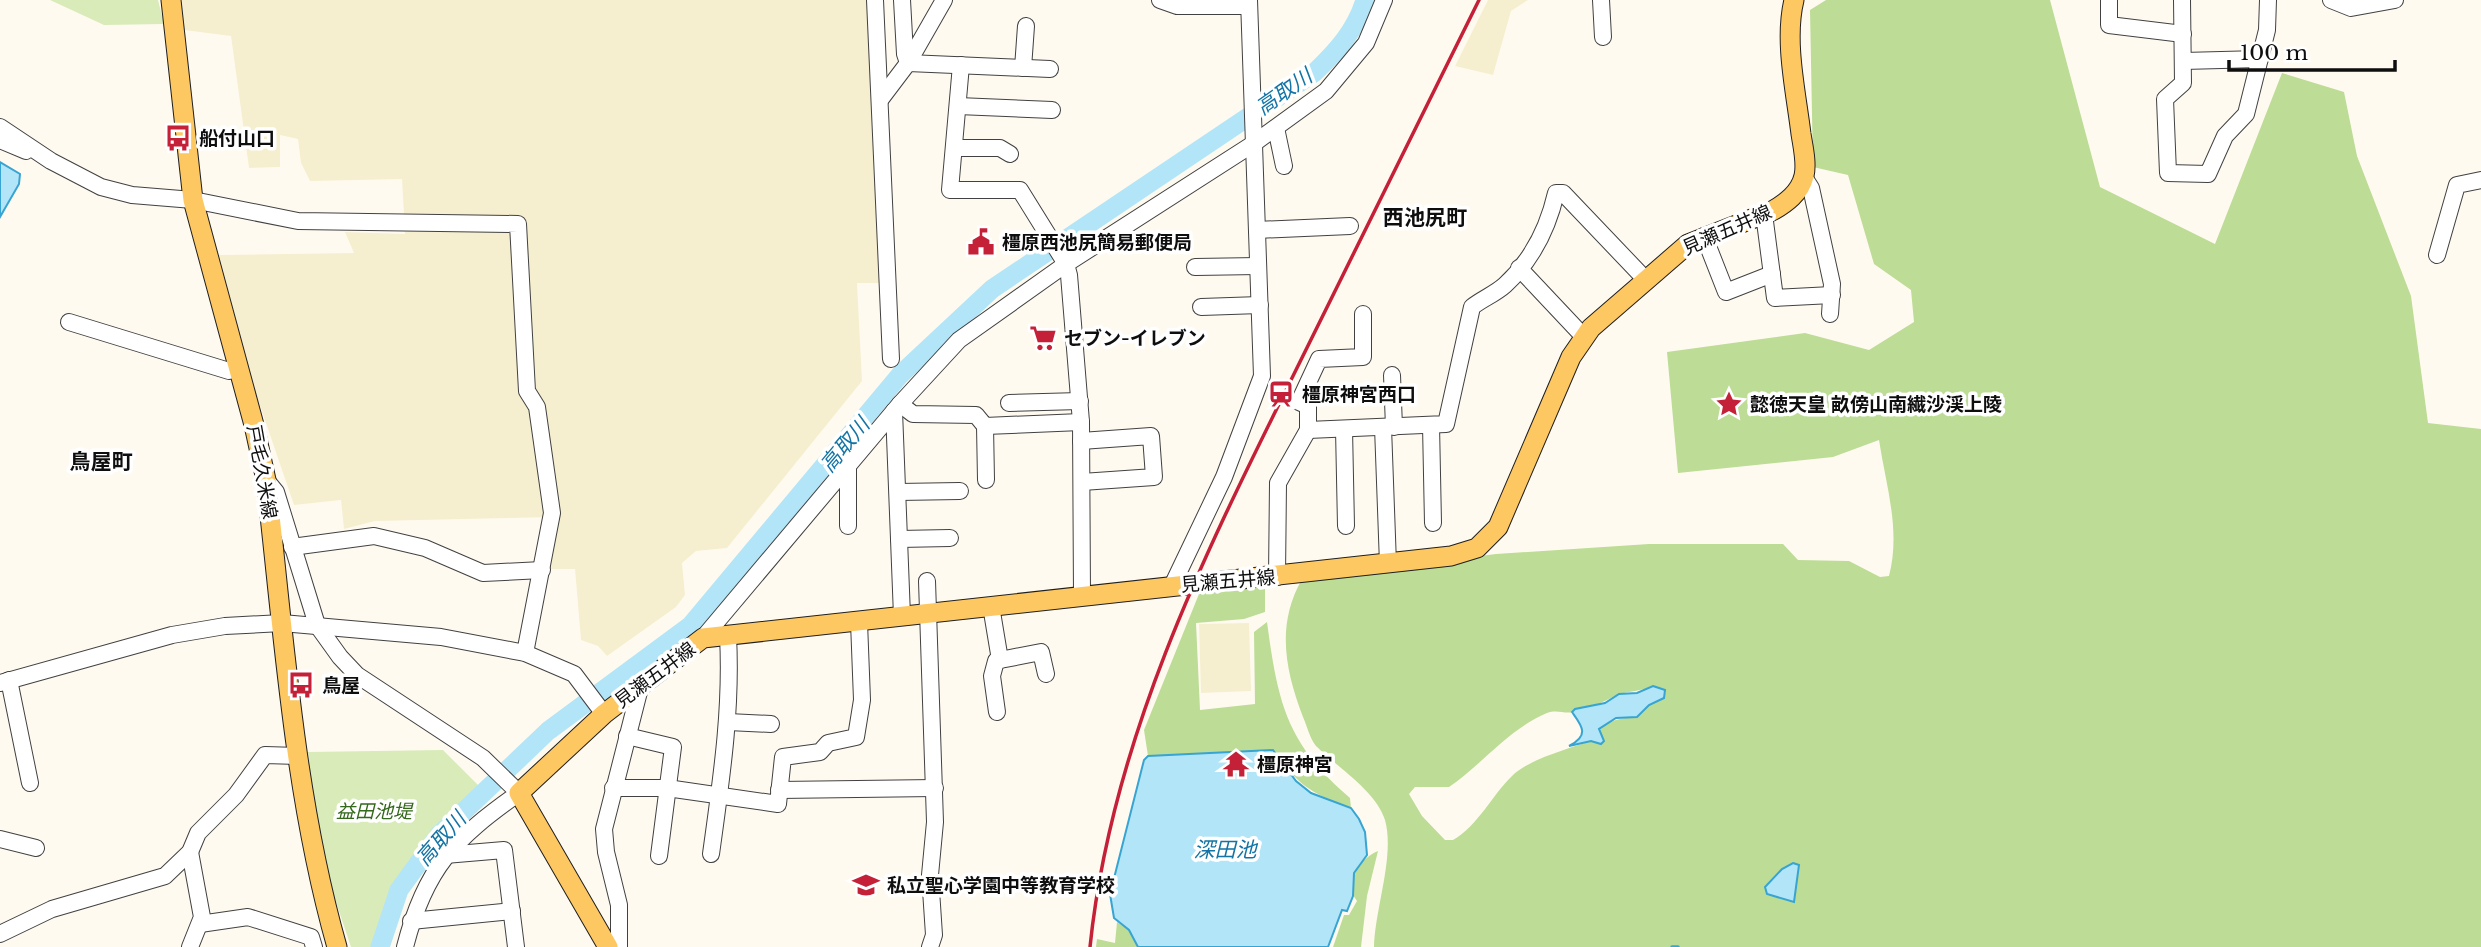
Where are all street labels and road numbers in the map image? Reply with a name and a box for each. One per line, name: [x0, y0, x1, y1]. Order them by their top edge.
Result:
street label: 見瀬五井線: [1679, 200, 1775, 260]
street label: 戸毛久米線: [242, 423, 282, 521]
street label: 見瀬五井線: [1180, 565, 1276, 597]
street label: 見瀬五井線: [610, 637, 700, 713]

